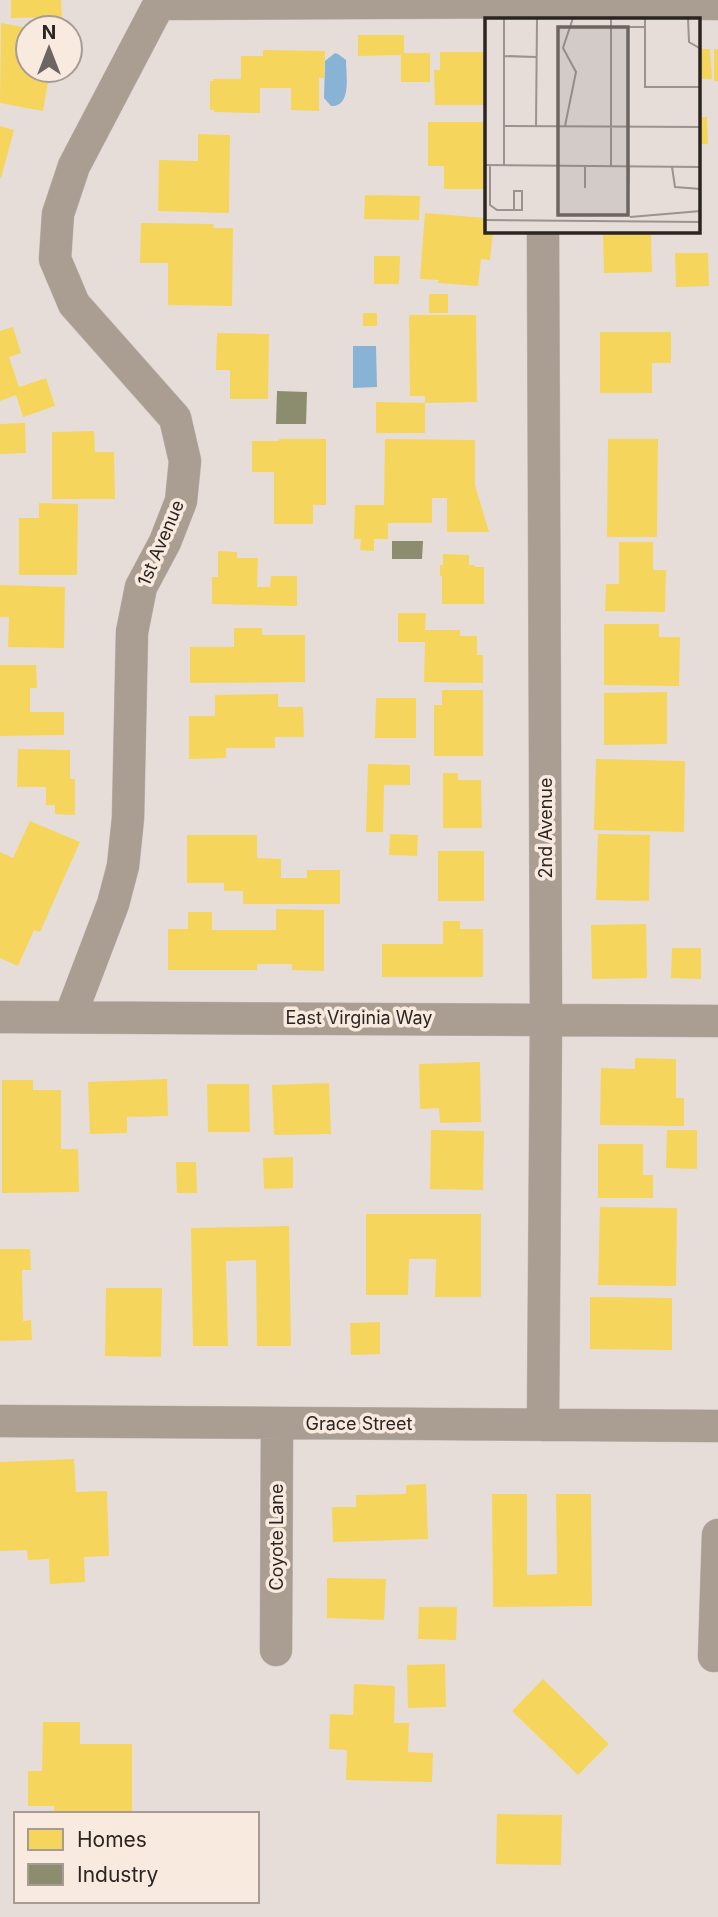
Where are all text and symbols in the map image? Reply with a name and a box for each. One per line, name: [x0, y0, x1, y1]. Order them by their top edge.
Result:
north arrow: [14, 14, 84, 84]
inset map: [485, 18, 700, 233]
text: N: [42, 21, 56, 44]
street label: 1st Avenue: [133, 497, 188, 589]
street label: 2nd Avenue: [535, 778, 556, 878]
street label: East Virginia Way: [286, 1007, 432, 1028]
street label: Grace Street: [306, 1413, 413, 1434]
street label: Coyote Lane: [266, 1484, 287, 1590]
legend: [14, 1812, 259, 1903]
text: Homes: [77, 1827, 147, 1852]
text: Industry: [77, 1862, 159, 1887]

